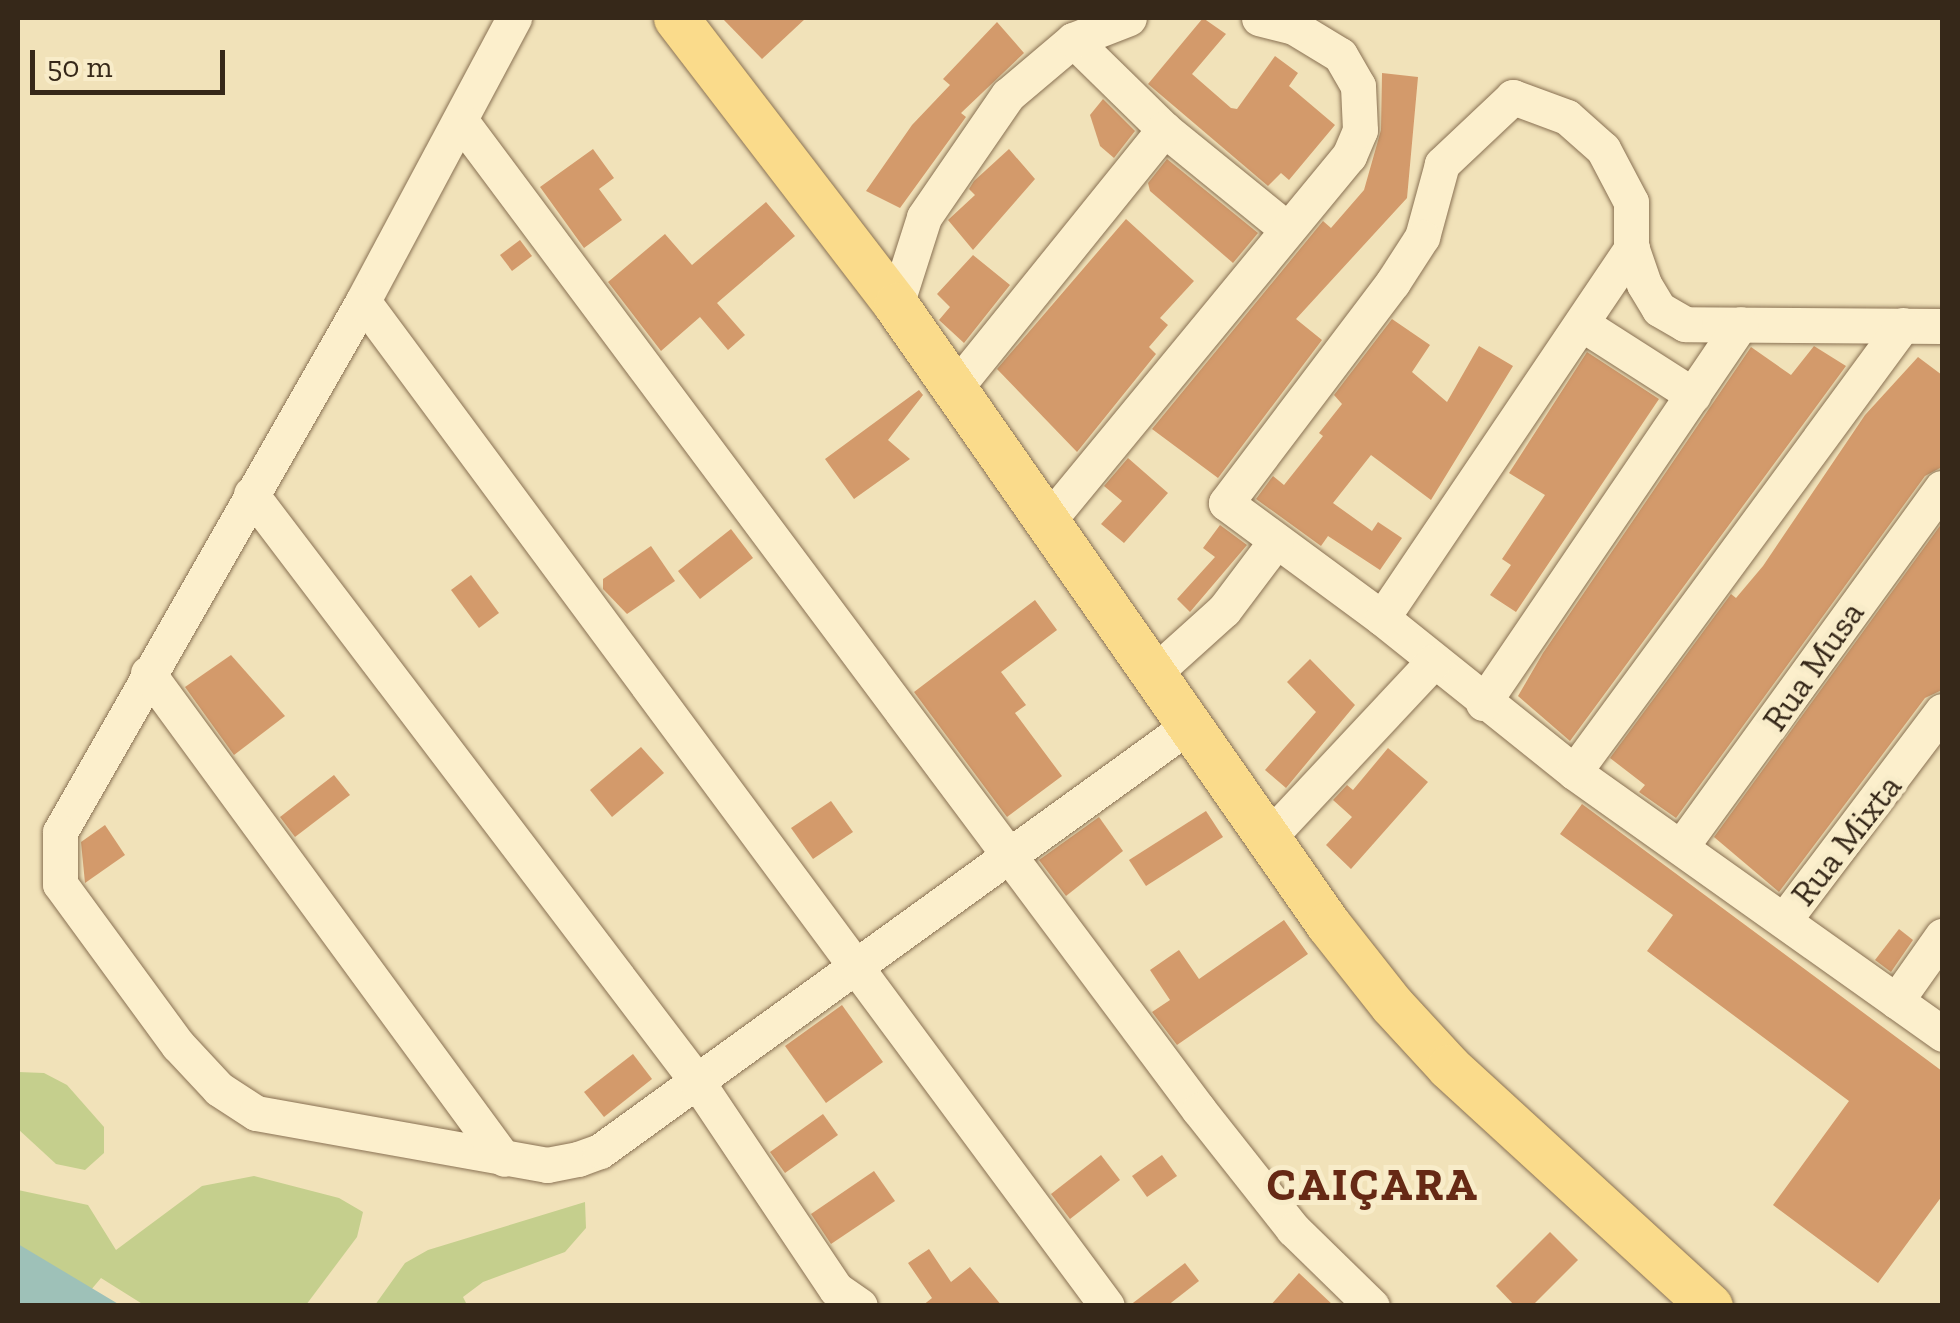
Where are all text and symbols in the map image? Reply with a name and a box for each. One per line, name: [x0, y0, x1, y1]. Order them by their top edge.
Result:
scale bar: [35, 30, 230, 92]
text: 50 m: [47, 49, 112, 85]
street label: Rua Musa: [1753, 593, 1873, 739]
street label: Rua Mixta: [1782, 766, 1910, 914]
district label: CAIÇARA: [1267, 1159, 1479, 1213]

